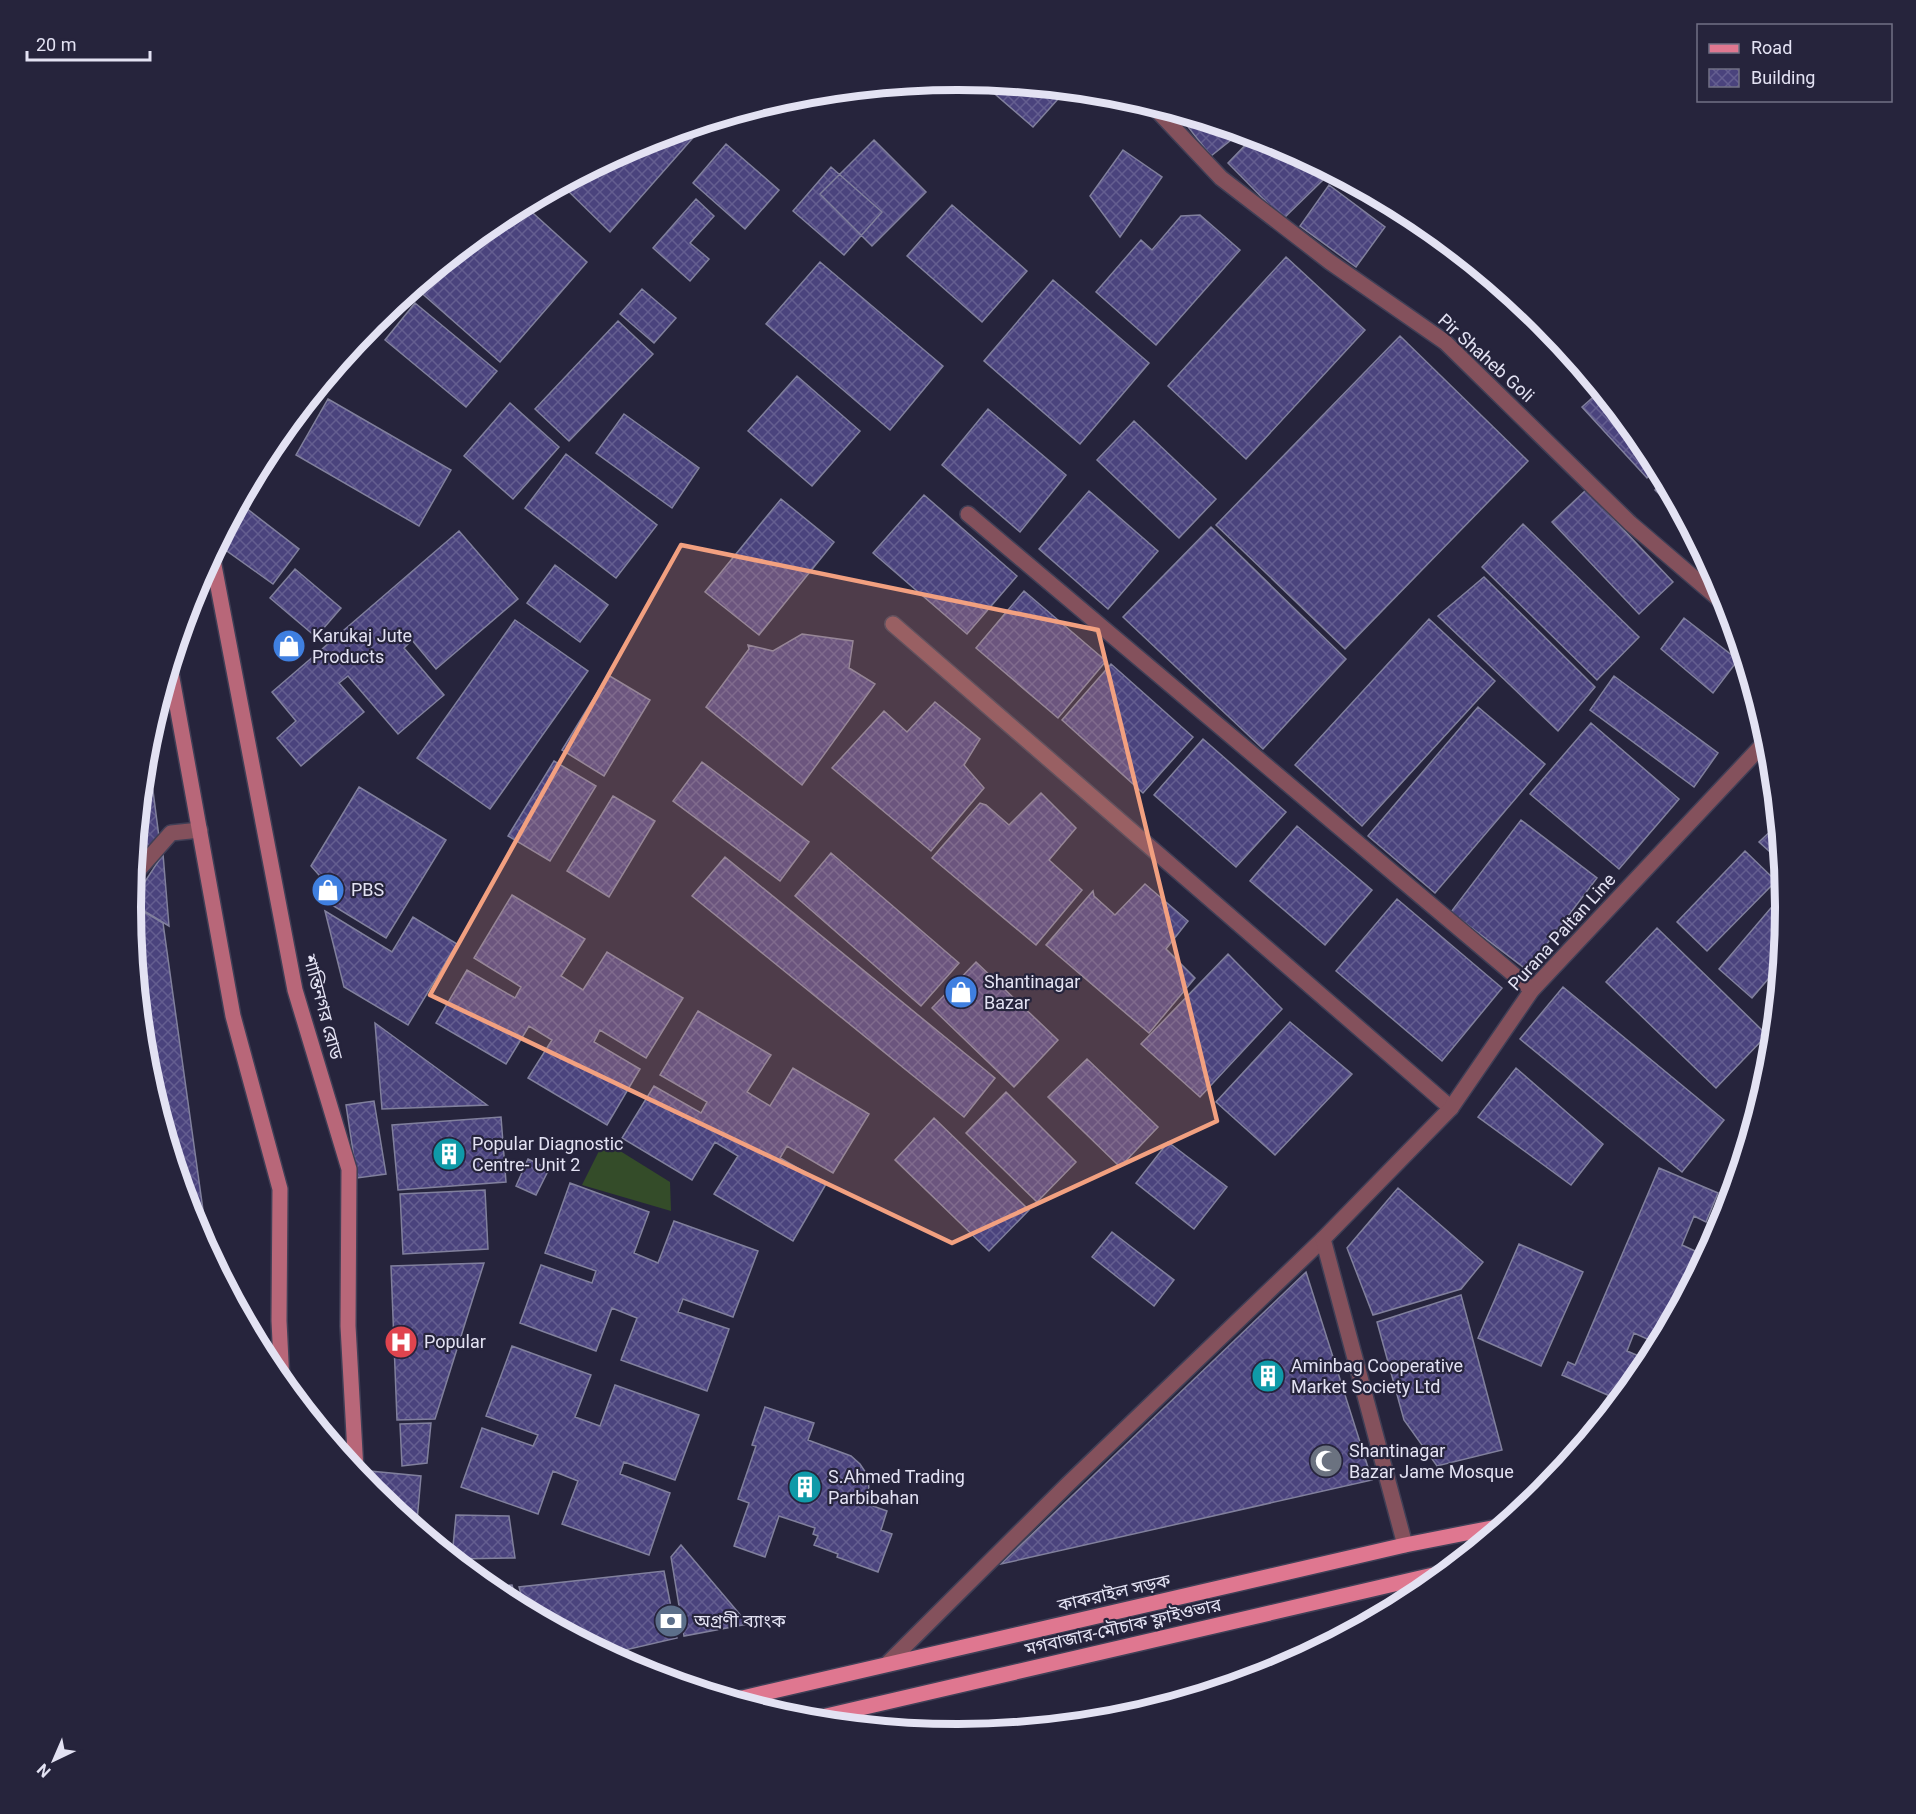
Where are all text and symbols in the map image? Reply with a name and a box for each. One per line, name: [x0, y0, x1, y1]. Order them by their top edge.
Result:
scale bar: [27, 24, 150, 62]
legend: [1697, 24, 1892, 102]
text: 20 m: [36, 34, 76, 55]
text: Road: [1751, 37, 1792, 58]
text: Building: [1751, 67, 1815, 88]
street label: Pir Shaheb Goli: [1434, 309, 1539, 406]
place label: Karukaj Jute Products: [312, 625, 412, 667]
shop icon: Karukaj Jute Products: [271, 628, 307, 664]
street label: Purana Paltan Line: [1504, 869, 1620, 994]
shop icon: PBS: [310, 872, 346, 908]
place label: PBS: [351, 879, 385, 900]
street label: শান্তিনগর রোড: [299, 951, 348, 1062]
place label: Shantinagar Bazar: [984, 971, 1080, 1013]
shop icon: Shantinagar Bazar: [943, 974, 979, 1010]
place label: Popular Diagnostic Centre- Unit 2: [472, 1133, 624, 1175]
building icon: Popular Diagnostic Centre- Unit 2: [431, 1136, 467, 1172]
hospital icon: Popular: [383, 1324, 419, 1360]
place label: Popular: [424, 1331, 486, 1352]
place label: Aminbag Cooperative Market Society Ltd: [1291, 1355, 1463, 1397]
building icon: Aminbag Cooperative Market Society Ltd: [1250, 1358, 1286, 1394]
place label: Shantinagar Bazar Jame Mosque: [1349, 1440, 1514, 1482]
mosque icon: Shantinagar Bazar Jame Mosque: [1308, 1443, 1344, 1479]
place label: S.Ahmed Trading Parbibahan: [828, 1466, 965, 1508]
building icon: S.Ahmed Trading Parbibahan: [787, 1469, 823, 1505]
street label: কাকরাইল সড়ক: [1054, 1569, 1173, 1616]
street label: মগবাজার-মৌচাক ফ্লাইওভার: [1022, 1594, 1224, 1660]
bank icon: অগ্রণী ব্যাংক: [653, 1603, 689, 1639]
place label: অগ্রণী ব্যাংক: [693, 1610, 786, 1631]
north arrow: [24, 1730, 84, 1790]
text: N: [33, 1760, 55, 1781]

